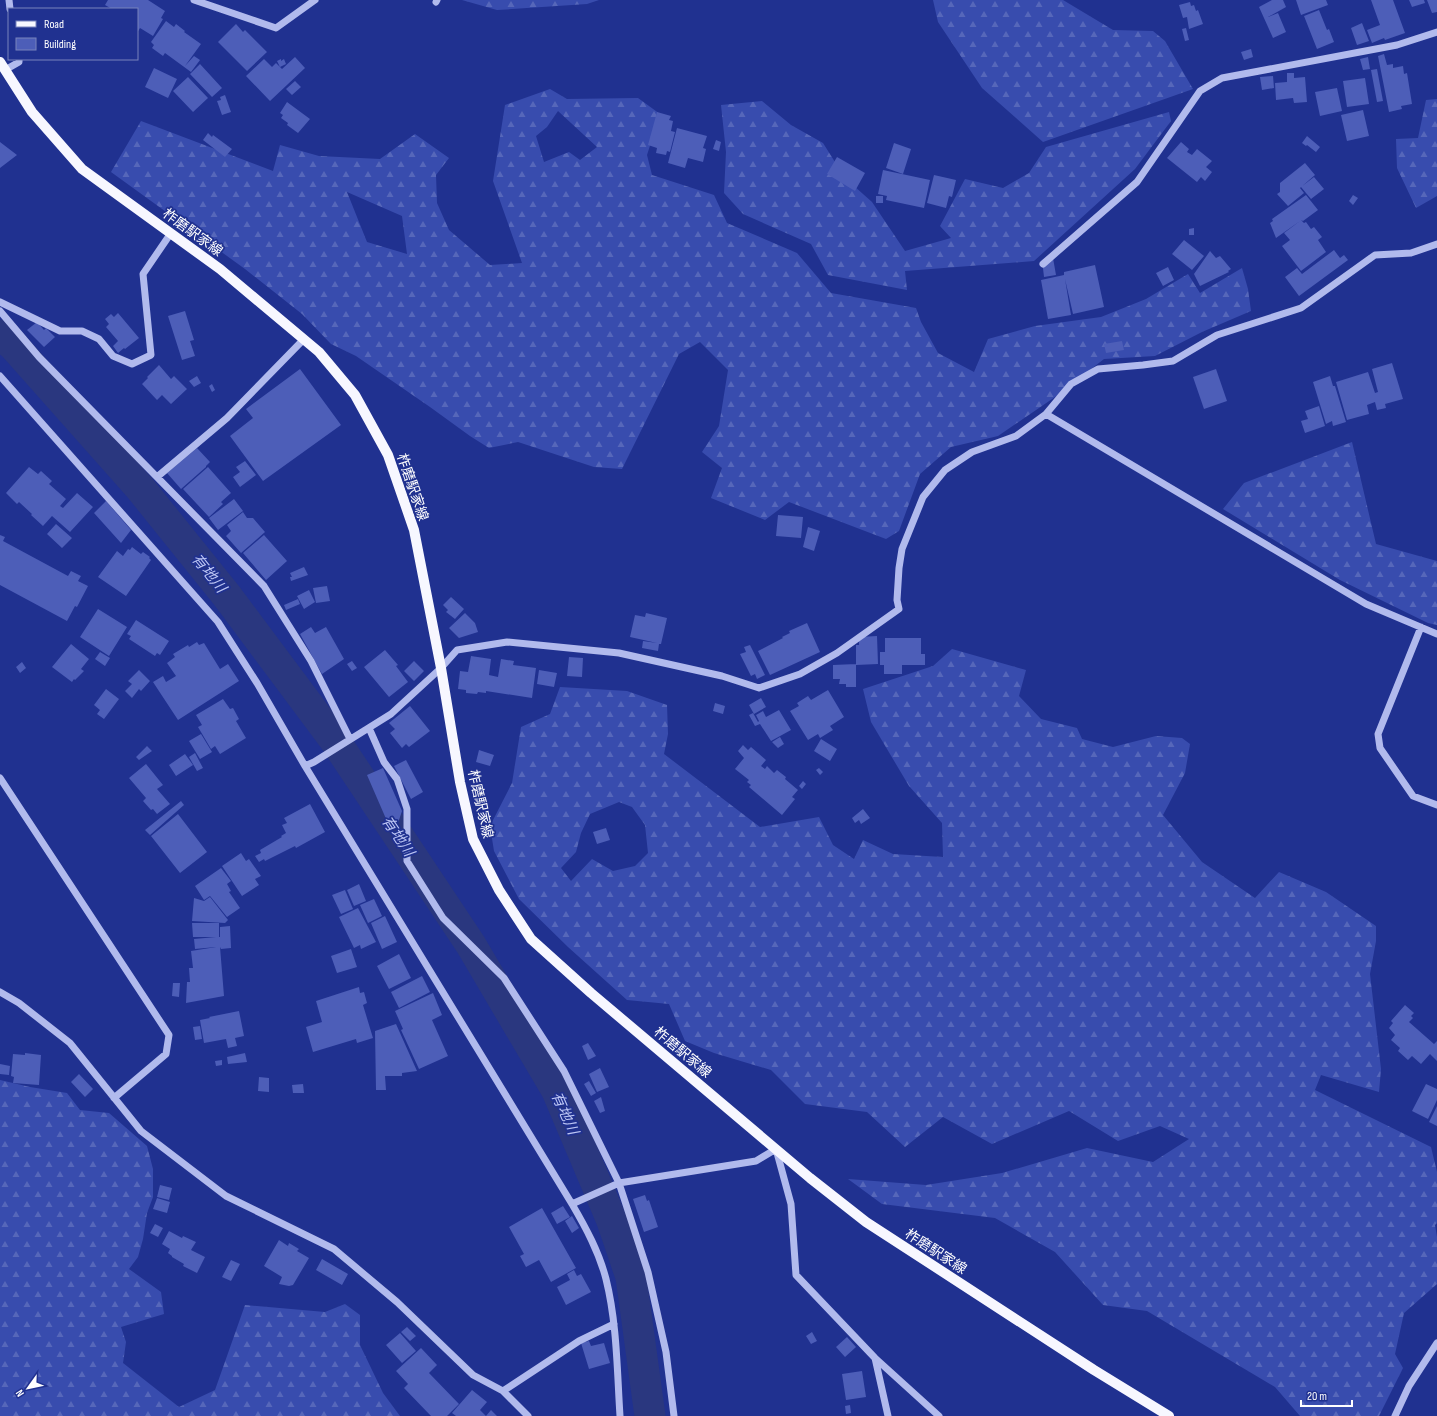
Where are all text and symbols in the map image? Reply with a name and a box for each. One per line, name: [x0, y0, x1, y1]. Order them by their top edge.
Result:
legend: [8, 8, 138, 60]
text: Road: [44, 17, 64, 32]
text: Building: [44, 37, 76, 52]
street label: 柞磨駅家線: [159, 205, 226, 260]
street label: 柞磨駅家線: [393, 451, 432, 523]
water label: 有地川: [187, 550, 231, 598]
street label: 柞磨駅家線: [464, 768, 497, 840]
water label: 有地川: [377, 812, 419, 862]
street label: 柞磨駅家線: [650, 1023, 715, 1081]
water label: 有地川: [547, 1089, 583, 1139]
street label: 柞磨駅家線: [902, 1225, 970, 1278]
north arrow: [8, 1368, 48, 1408]
scale bar: [1301, 1382, 1352, 1408]
text: N: [13, 1387, 27, 1399]
text: 20 m: [1307, 1389, 1327, 1404]

